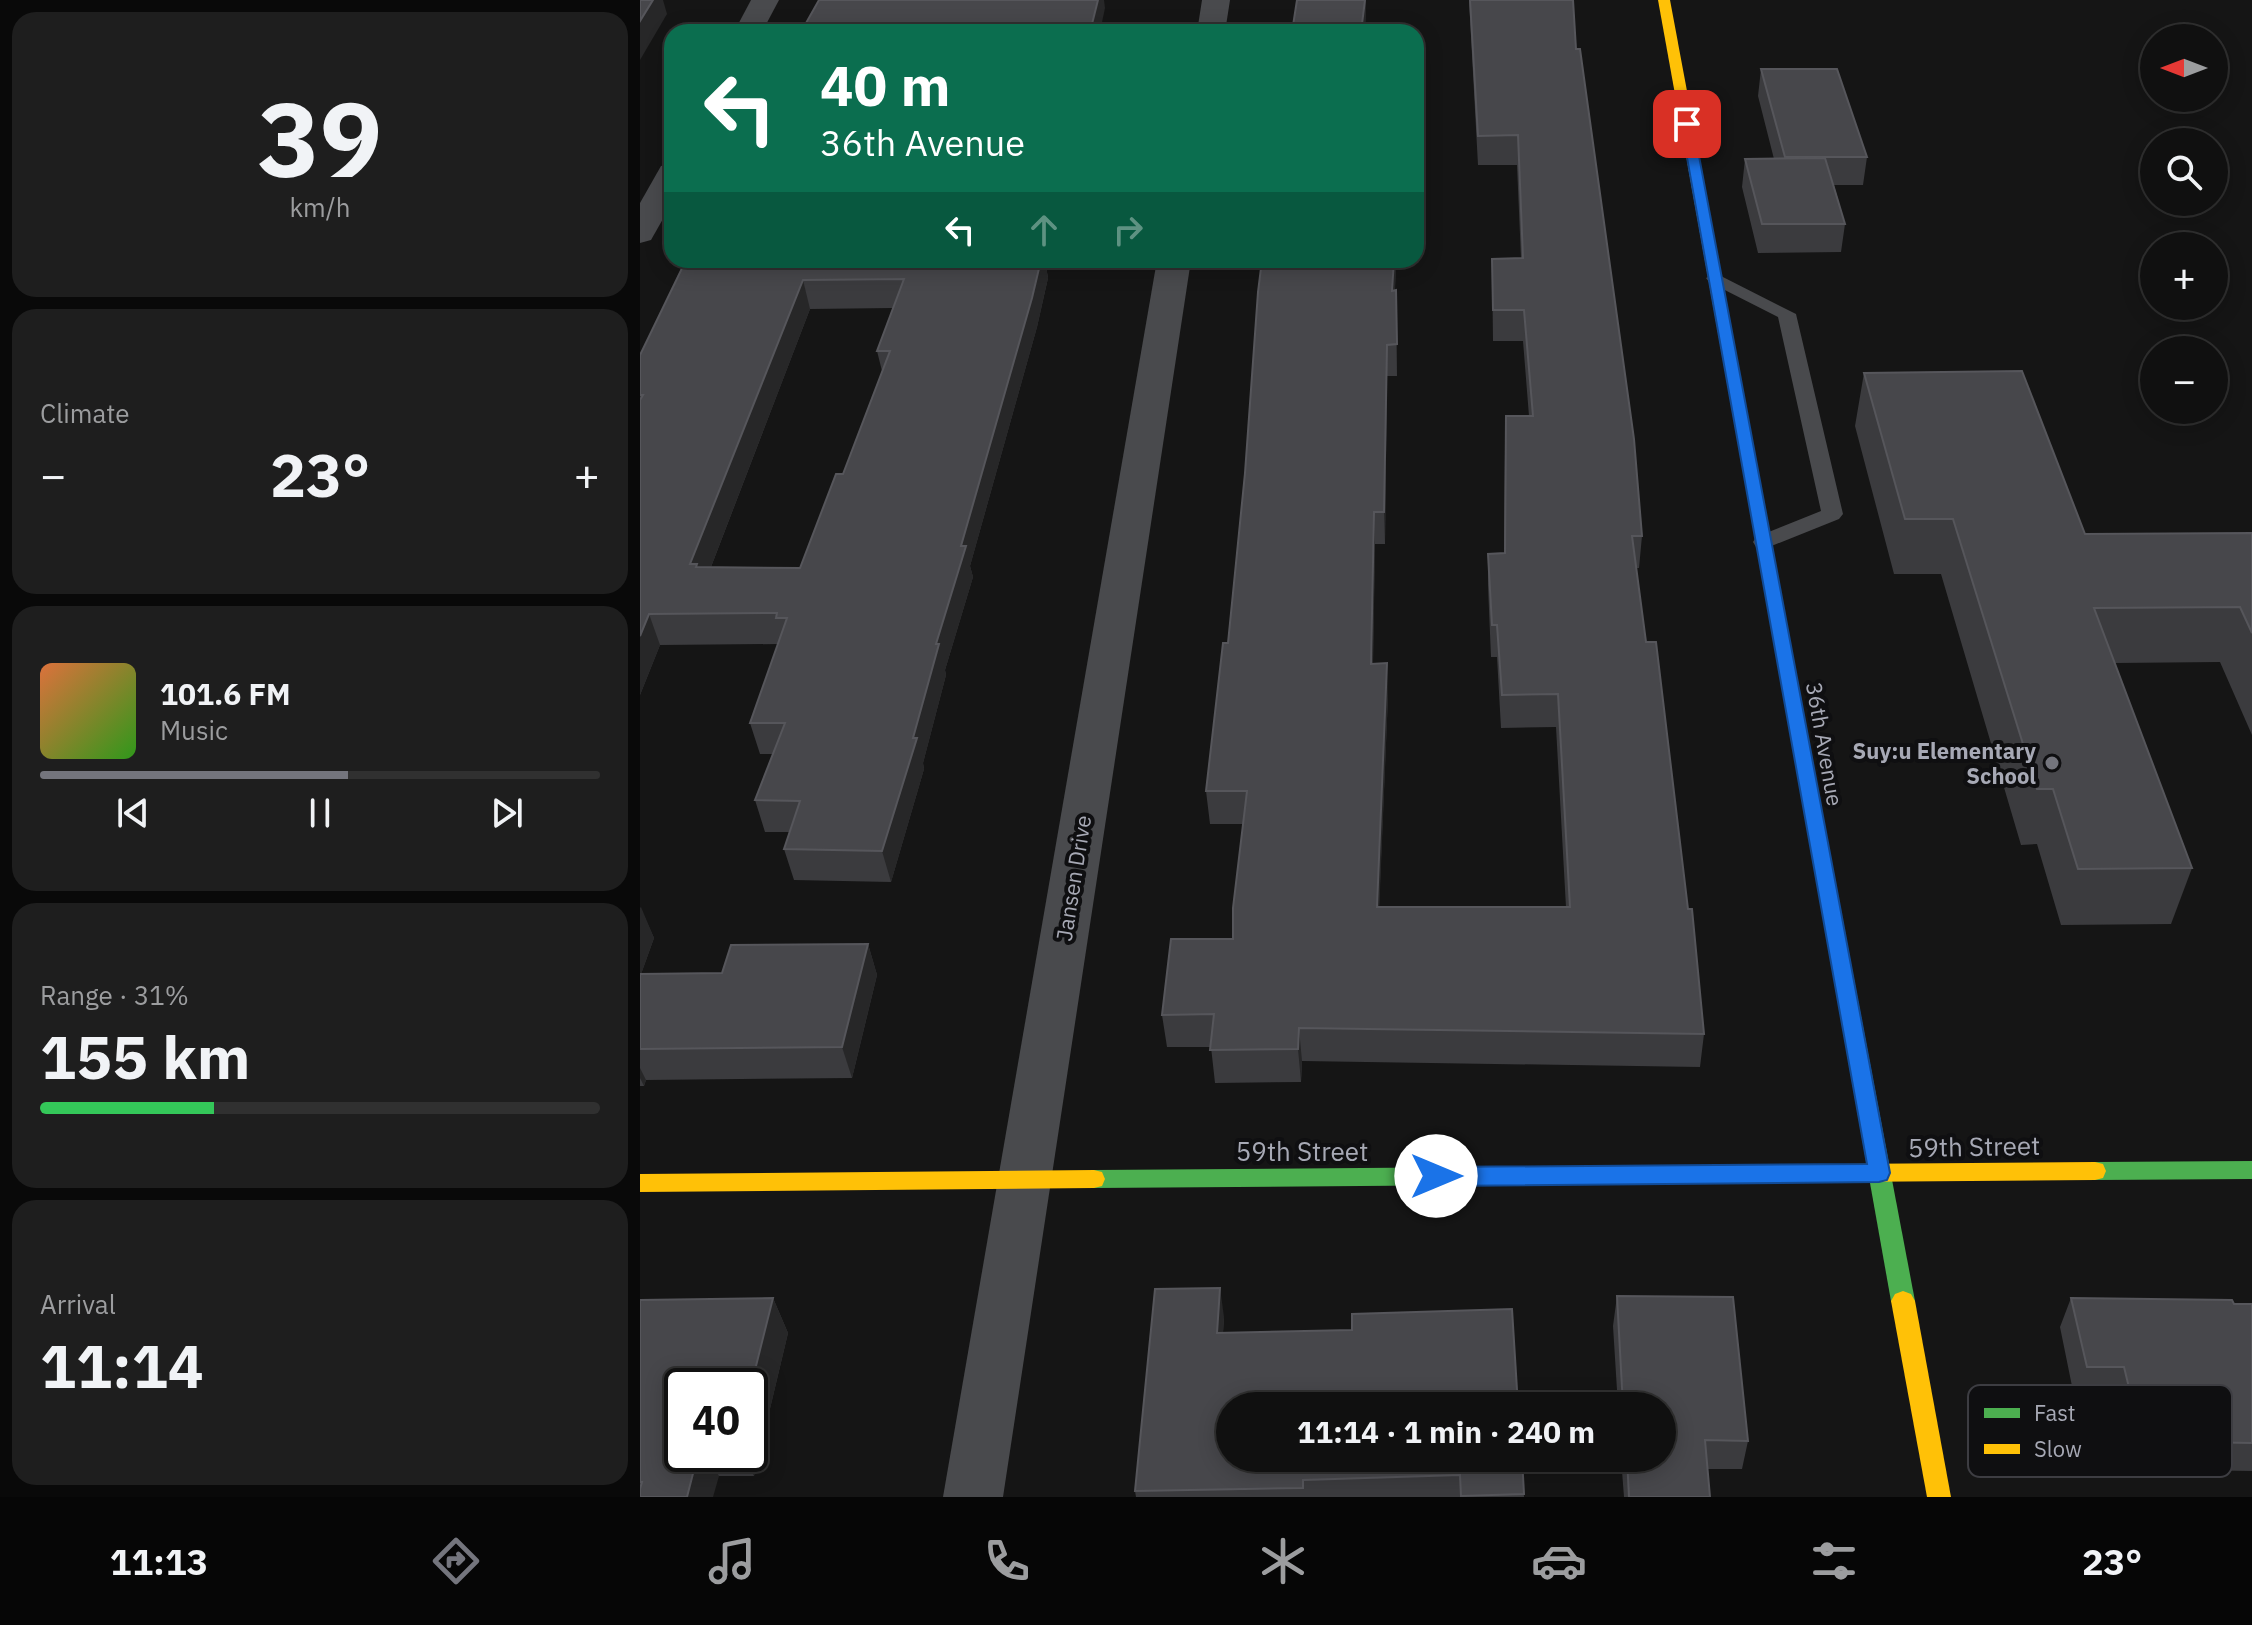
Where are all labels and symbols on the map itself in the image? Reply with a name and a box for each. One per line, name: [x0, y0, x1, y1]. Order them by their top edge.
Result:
north arrow: [2140, 24, 2228, 112]
pin: [1653, 90, 1721, 158]
street label: 36th Avenue: [1800, 680, 1850, 808]
place label: Suy:u Elementary School: [1853, 736, 2036, 790]
marker: Suy:u Elementary School: [2043, 754, 2061, 772]
street label: Jansen Drive: [1049, 813, 1097, 943]
street label: 59th Street: [1907, 1128, 2041, 1164]
street label: 59th Street: [1236, 1134, 1368, 1168]
position arrow: [1394, 1134, 1478, 1218]
speed limit sign: 40: [664, 1368, 768, 1472]
legend: [1968, 1385, 2232, 1477]
text: Fast: [2034, 1398, 2075, 1427]
text: Slow: [2034, 1434, 2082, 1463]

